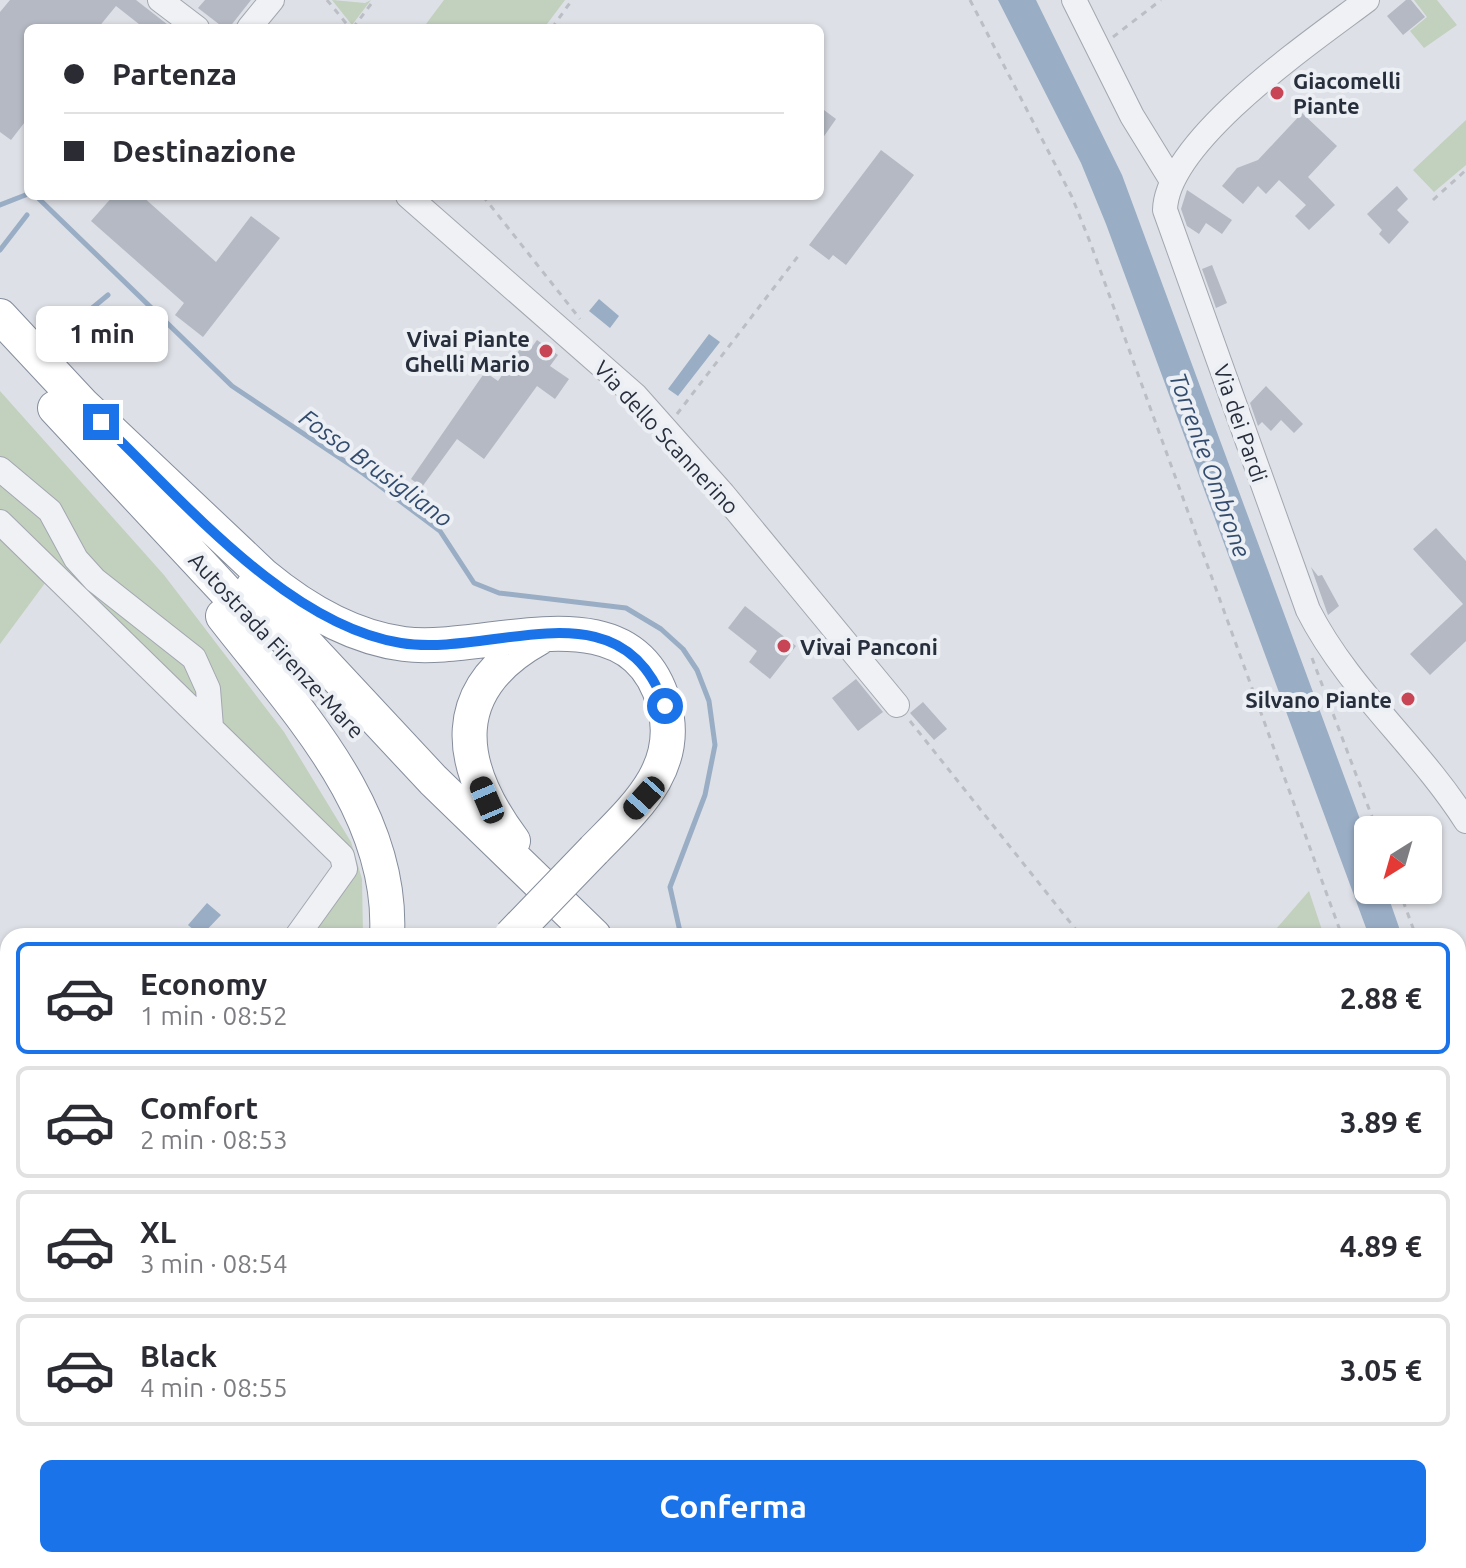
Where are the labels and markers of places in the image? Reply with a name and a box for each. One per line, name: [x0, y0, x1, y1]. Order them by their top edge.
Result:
place label: Giacomelli Piante: [1293, 68, 1401, 118]
marker: Giacomelli Piante: [1268, 84, 1286, 102]
place label: Vivai Piante Ghelli Mario: [405, 326, 530, 376]
marker: Vivai Piante Ghelli Mario: [537, 342, 555, 360]
place label: Vivai Panconi: [800, 634, 938, 659]
marker: Vivai Panconi: [775, 637, 793, 655]
place label: Silvano Piante: [1245, 687, 1392, 712]
marker: Silvano Piante: [1399, 690, 1417, 708]

